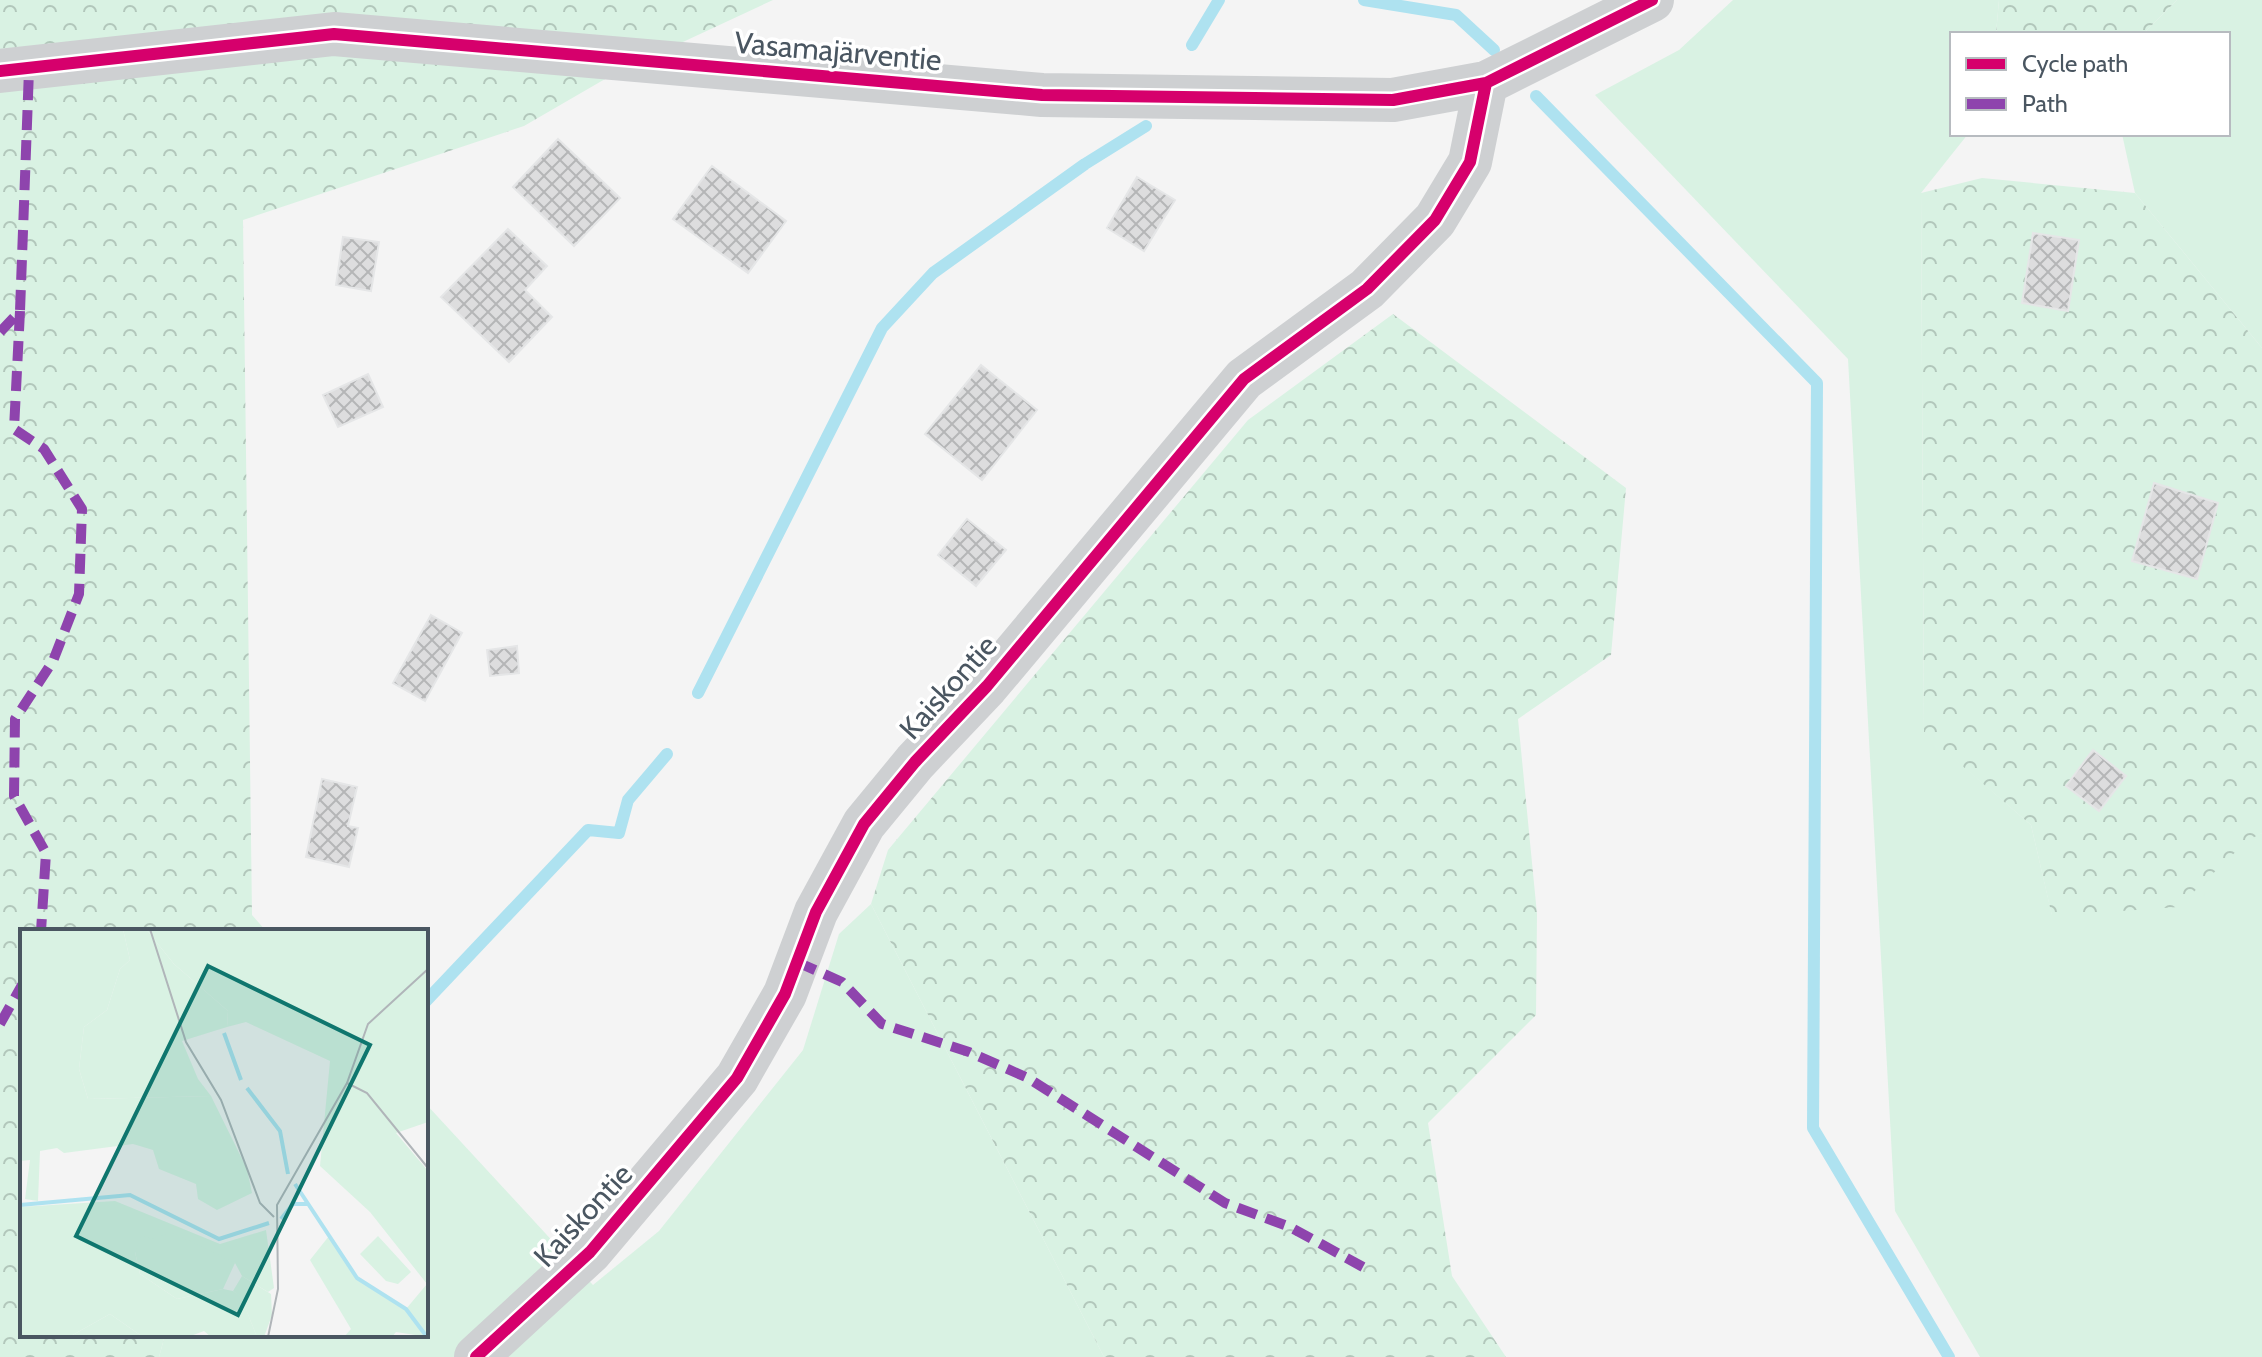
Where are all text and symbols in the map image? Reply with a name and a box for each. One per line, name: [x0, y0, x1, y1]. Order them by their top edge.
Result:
street label: Vasamajärventie: [733, 24, 943, 78]
legend: [1950, 32, 2230, 136]
text: Cycle path: [2022, 49, 2128, 78]
text: Path: [2022, 89, 2068, 118]
street label: Kaiskontie: [891, 627, 1005, 747]
inset map: [20, 929, 428, 1337]
street label: Kaiskontie: [526, 1156, 640, 1274]

